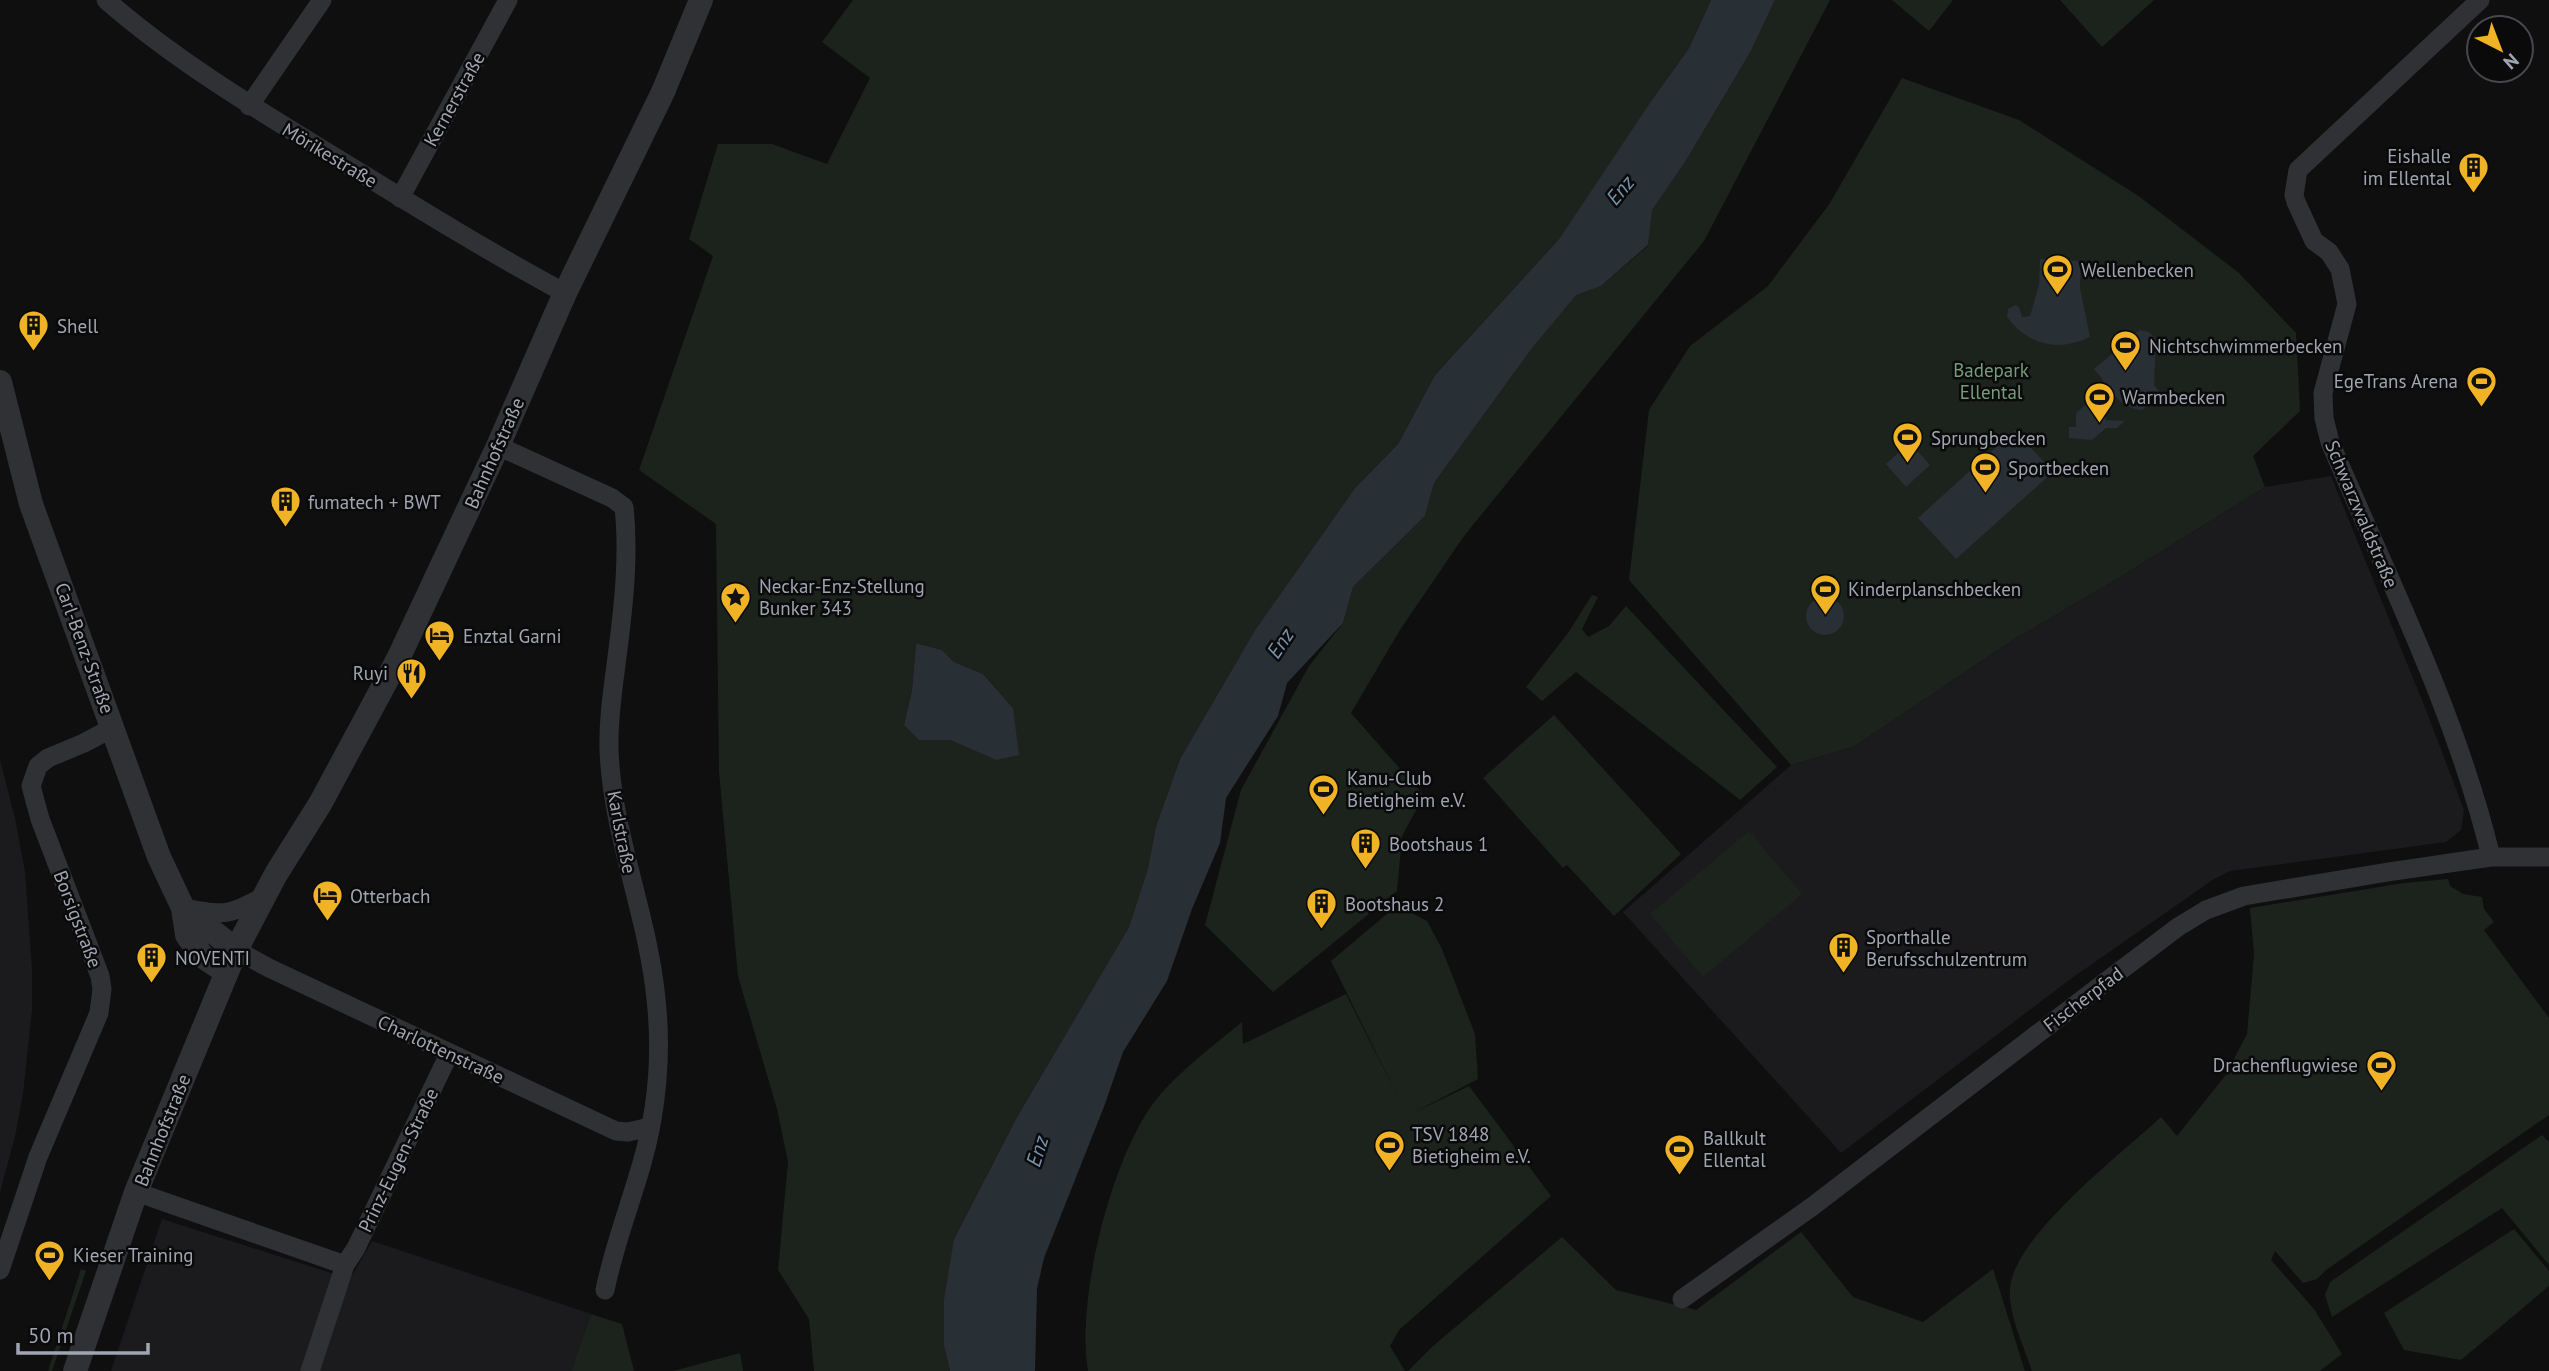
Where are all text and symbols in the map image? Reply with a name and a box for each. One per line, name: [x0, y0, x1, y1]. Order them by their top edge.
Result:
north arrow: [2465, 14, 2535, 84]
street label: Kernerstraße: [418, 47, 490, 151]
text: N: [2499, 49, 2524, 75]
street label: Mörikestraße: [278, 117, 382, 193]
place label: Eishalle im Ellental: [2363, 144, 2451, 190]
building icon: Eishalle im Ellental: [2457, 150, 2491, 194]
water label: Enz: [1600, 169, 1641, 210]
sports icon: Wellenbecken: [2041, 253, 2075, 297]
place label: Wellenbecken: [2081, 258, 2194, 282]
building icon: Shell: [17, 309, 51, 353]
place label: Shell: [57, 314, 99, 338]
sports icon: Nichtschwimmerbecken: [2109, 329, 2143, 373]
place label: Nichtschwimmerbecken: [2149, 334, 2342, 358]
park label: Badepark Ellental: [1953, 358, 2029, 404]
sports icon: EgeTrans Arena: [2464, 364, 2498, 408]
place label: EgeTrans Arena: [2334, 369, 2458, 393]
sports icon: Warmbecken: [2082, 380, 2116, 424]
place label: Warmbecken: [2122, 385, 2225, 409]
street label: Bahnhofstraße: [459, 394, 529, 512]
sports icon: Sprungbecken: [1891, 421, 1925, 465]
place label: Sprungbecken: [1931, 426, 2046, 450]
street label: Schwarzwaldstraße: [2320, 437, 2404, 591]
sports icon: Sportbecken: [1968, 451, 2002, 495]
place label: Sportbecken: [2008, 456, 2109, 480]
building icon: fumatech + BWT: [268, 485, 302, 529]
place label: fumatech + BWT: [308, 490, 441, 514]
sports icon: Kinderplanschbecken: [1808, 572, 1842, 616]
place label: Neckar-Enz-Stellung Bunker 343: [759, 574, 925, 620]
place label: Kinderplanschbecken: [1848, 577, 2021, 601]
street label: Carl-Benz-Straße: [50, 579, 120, 717]
place icon: Neckar-Enz-Stellung Bunker 343: [719, 580, 753, 624]
hotel icon: Enztal Garni: [423, 619, 457, 663]
water label: Enz: [1260, 622, 1300, 663]
place label: Enztal Garni: [463, 624, 562, 648]
restaurant icon: Ruyi: [394, 656, 428, 700]
place label: Ruyi: [353, 661, 388, 685]
place label: Kanu-Club Bietigheim e.V.: [1347, 766, 1466, 812]
sports icon: Kanu-Club Bietigheim e.V.: [1307, 772, 1341, 816]
street label: Karlstraße: [602, 789, 642, 875]
building icon: Bootshaus 1: [1349, 827, 1383, 871]
place label: Bootshaus 1: [1389, 832, 1488, 856]
street label: Borsigstraße: [48, 867, 108, 971]
hotel icon: Otterbach: [310, 879, 344, 923]
place label: Otterbach: [350, 884, 430, 908]
building icon: Bootshaus 2: [1305, 887, 1339, 931]
place label: Bootshaus 2: [1345, 892, 1444, 916]
place label: Sporthalle Berufsschulzentrum: [1866, 925, 2027, 971]
building icon: Sporthalle Berufsschulzentrum: [1826, 931, 1860, 975]
building icon: NOVENTI: [135, 941, 169, 985]
place label: NOVENTI: [175, 946, 250, 970]
street label: Fischerpfad: [2038, 961, 2128, 1037]
street label: Charlottenstraße: [374, 1009, 508, 1089]
sports icon: Drachenflugwiese: [2364, 1048, 2398, 1092]
place label: Drachenflugwiese: [2213, 1053, 2358, 1077]
street label: Bahnhofstraße: [129, 1070, 195, 1190]
street label: Prinz-Eugen-Straße: [353, 1084, 443, 1236]
place label: TSV 1848 Bietigheim e.V.: [1412, 1122, 1531, 1168]
place label: Ballkult Ellental: [1703, 1126, 1767, 1172]
sports icon: TSV 1848 Bietigheim e.V.: [1372, 1128, 1406, 1172]
water label: Enz: [1019, 1131, 1055, 1170]
sports icon: Ballkult Ellental: [1663, 1132, 1697, 1176]
sports icon: Kieser Training: [33, 1238, 67, 1282]
place label: Kieser Training: [73, 1243, 194, 1267]
scale bar: [18, 1312, 147, 1356]
text: 50 m: [28, 1322, 74, 1349]

